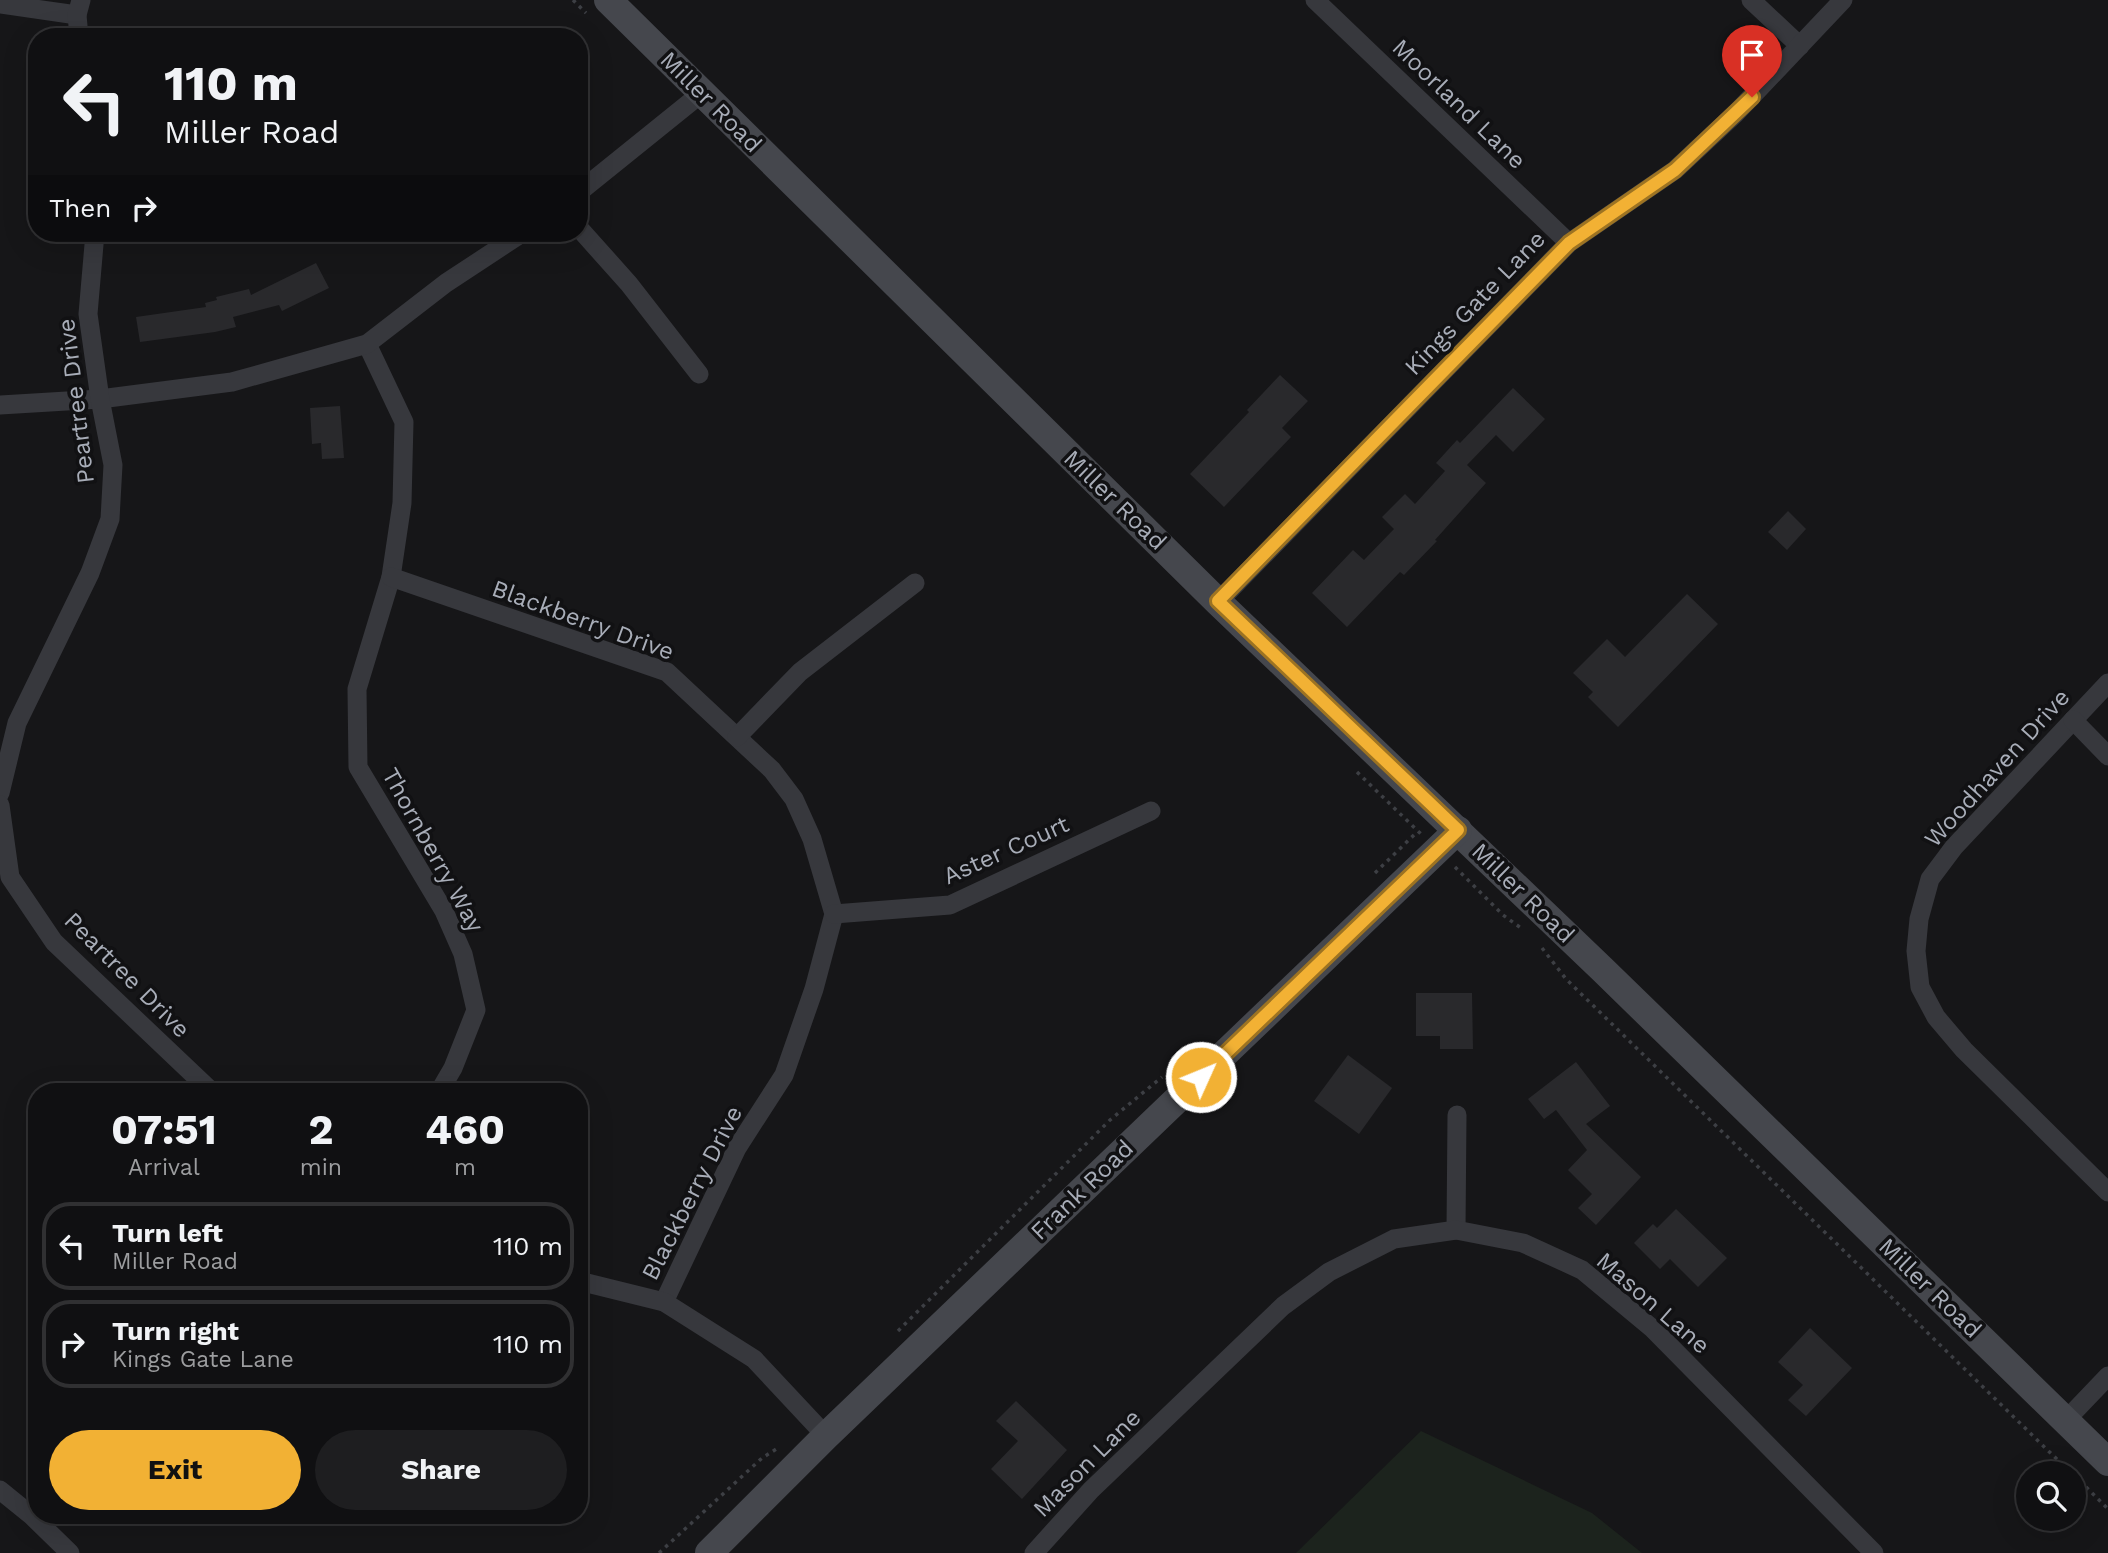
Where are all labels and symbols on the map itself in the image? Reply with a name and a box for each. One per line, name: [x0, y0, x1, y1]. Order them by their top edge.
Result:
pin: [1722, 25, 1782, 97]
street label: Moorland Lane: [1386, 33, 1532, 175]
street label: Miller Road: [655, 46, 767, 158]
street label: Kings Gate Lane: [1399, 225, 1551, 381]
street label: Peartree Drive: [52, 317, 100, 485]
street label: Miller Road: [1058, 444, 1172, 556]
street label: Blackberry Drive: [488, 574, 678, 666]
street label: Woodhaven Drive: [1919, 683, 2075, 853]
street label: Thornberry Way: [376, 763, 490, 937]
street label: Aster Court: [939, 810, 1073, 890]
street label: Miller Road: [1466, 837, 1580, 949]
street label: Peartree Drive: [58, 906, 196, 1044]
position arrow: [1164, 1040, 1238, 1114]
street label: Blackberry Drive: [636, 1101, 748, 1285]
street label: Frank Road: [1025, 1134, 1139, 1246]
street label: Miller Road: [1873, 1232, 1987, 1344]
street label: Mason Lane: [1591, 1246, 1715, 1360]
street label: Mason Lane: [1027, 1403, 1147, 1523]

